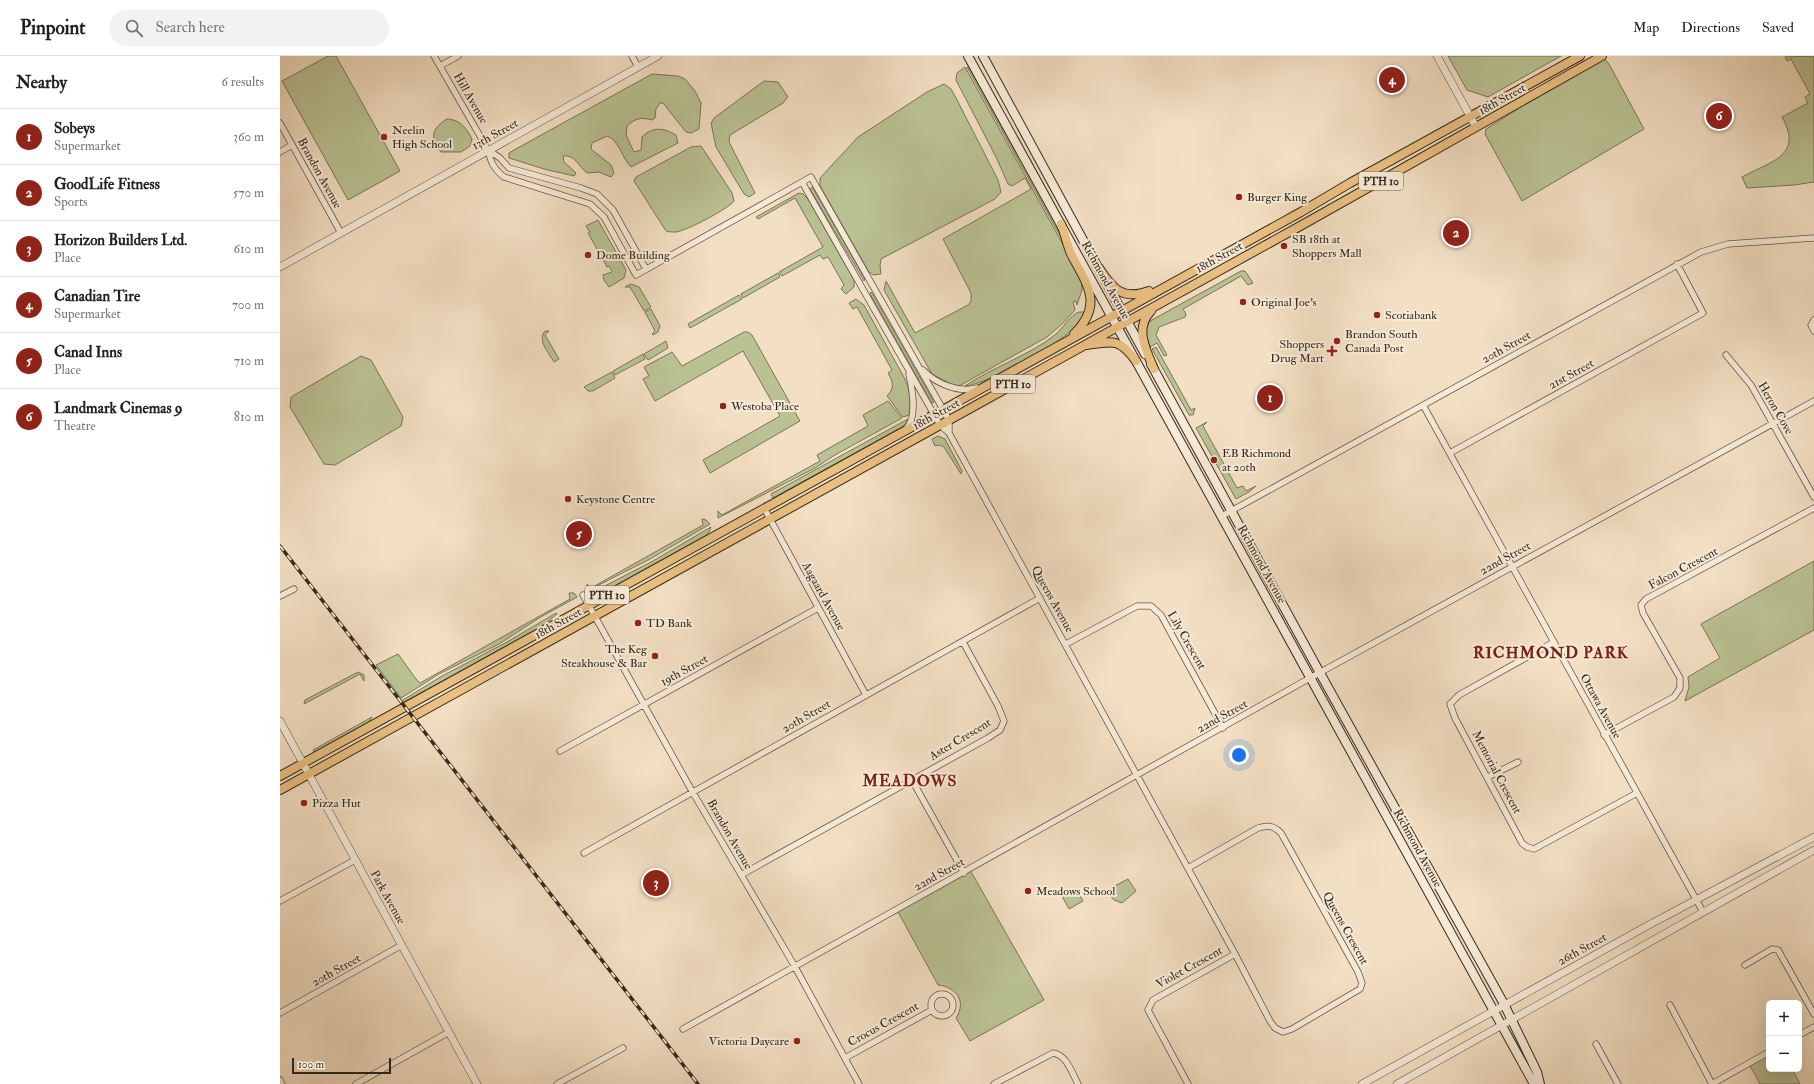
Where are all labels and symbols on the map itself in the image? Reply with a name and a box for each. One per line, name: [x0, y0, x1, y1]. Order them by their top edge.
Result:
pin: 4: [1379, 65, 1405, 95]
street label: Hill Avenue: [450, 70, 491, 126]
street label: 18th Street: [1476, 80, 1529, 118]
pin: 6: [1706, 101, 1732, 131]
street label: 13th Street: [470, 116, 521, 153]
place label: Neelin High School: [392, 123, 452, 152]
marker: Neelin High School: [379, 132, 389, 142]
street label: Brandon Avenue: [294, 135, 345, 211]
road number: PTH 10: [1359, 172, 1403, 190]
place label: Burger King: [1247, 190, 1308, 205]
marker: Burger King: [1234, 192, 1244, 202]
pin: 2: [1443, 218, 1469, 248]
place label: SB 18th at Shoppers Mall: [1292, 232, 1362, 261]
street label: Richmond Avenue: [1078, 238, 1133, 322]
street label: 18th Street: [1193, 238, 1246, 276]
marker: SB 18th at Shoppers Mall: [1279, 241, 1289, 251]
place label: Dome Building: [596, 248, 671, 263]
marker: Dome Building: [583, 250, 593, 260]
place label: Original Joe's: [1251, 295, 1317, 310]
marker: Original Joe's: [1238, 297, 1248, 307]
place label: Scotiabank: [1385, 308, 1437, 323]
marker: Scotiabank: [1372, 310, 1382, 320]
place label: Brandon South Canada Post: [1345, 327, 1418, 356]
street label: 20th Street: [1479, 328, 1534, 367]
marker: Brandon South Canada Post: [1332, 336, 1342, 346]
place label: Shoppers Drug Mart: [1270, 337, 1324, 366]
marker: Shoppers Drug Mart: [1327, 346, 1337, 356]
street label: 21st Street: [1546, 356, 1597, 393]
road number: PTH 10: [991, 375, 1035, 393]
street label: Heron Cove: [1755, 379, 1797, 437]
pin: 1: [1257, 383, 1283, 413]
street label: 18th Street: [910, 395, 963, 433]
place label: Westoba Place: [730, 399, 799, 414]
marker: Westoba Place: [718, 401, 728, 411]
place label: EB Richmond at 20th: [1222, 446, 1291, 475]
marker: EB Richmond at 20th: [1209, 455, 1219, 465]
place label: Keystone Centre: [576, 492, 655, 507]
marker: Keystone Centre: [563, 494, 573, 504]
pin: 5: [566, 519, 592, 549]
street label: Richmond Avenue: [1234, 522, 1289, 606]
street label: 22nd Street: [1477, 538, 1533, 578]
street label: Falcon Crescent: [1646, 544, 1721, 593]
street label: Aagaard Avenue: [798, 559, 849, 633]
street label: Queens Avenue: [1028, 563, 1077, 635]
road number: PTH 10: [585, 586, 629, 604]
street label: 18th Street: [532, 604, 585, 642]
street label: Lily Crescent: [1164, 608, 1209, 672]
place label: TD Bank: [646, 616, 692, 631]
marker: TD Bank: [633, 618, 643, 628]
place label: The Keg Steakhouse & Bar: [561, 642, 648, 671]
district label: RICHMOND PARK: [1473, 643, 1629, 663]
marker: The Keg Steakhouse & Bar: [650, 651, 660, 661]
street label: 19th Street: [658, 651, 711, 690]
street label: Ottawa Avenue: [1577, 671, 1625, 741]
street label: 20th Street: [779, 696, 833, 736]
street label: 22nd Street: [1194, 696, 1250, 736]
street label: Aster Crescent: [926, 715, 994, 764]
street label: Memorial Crescent: [1468, 728, 1525, 816]
your location: [1229, 745, 1249, 765]
district label: MEADOWS: [862, 771, 957, 791]
place label: Pizza Hut: [312, 796, 361, 811]
street label: Brandon Avenue: [703, 797, 756, 872]
marker: Pizza Hut: [299, 798, 309, 808]
street label: Richmond Avenue: [1390, 806, 1445, 890]
street label: 22nd Street: [911, 854, 967, 894]
street label: Park Avenue: [367, 868, 408, 927]
pin: 3: [643, 868, 669, 898]
place label: Meadows School: [1036, 884, 1115, 899]
marker: Meadows School: [1023, 886, 1033, 896]
street label: Queens Crescent: [1319, 889, 1372, 968]
street label: 26th Street: [1555, 930, 1609, 969]
street label: Violet Crescent: [1153, 943, 1225, 992]
street label: 20th Street: [309, 951, 364, 990]
street label: Crocus Crescent: [845, 999, 921, 1050]
place label: Victoria Daycare: [709, 1034, 789, 1049]
marker: Victoria Daycare: [792, 1036, 802, 1046]
scale bar: [292, 1056, 391, 1075]

